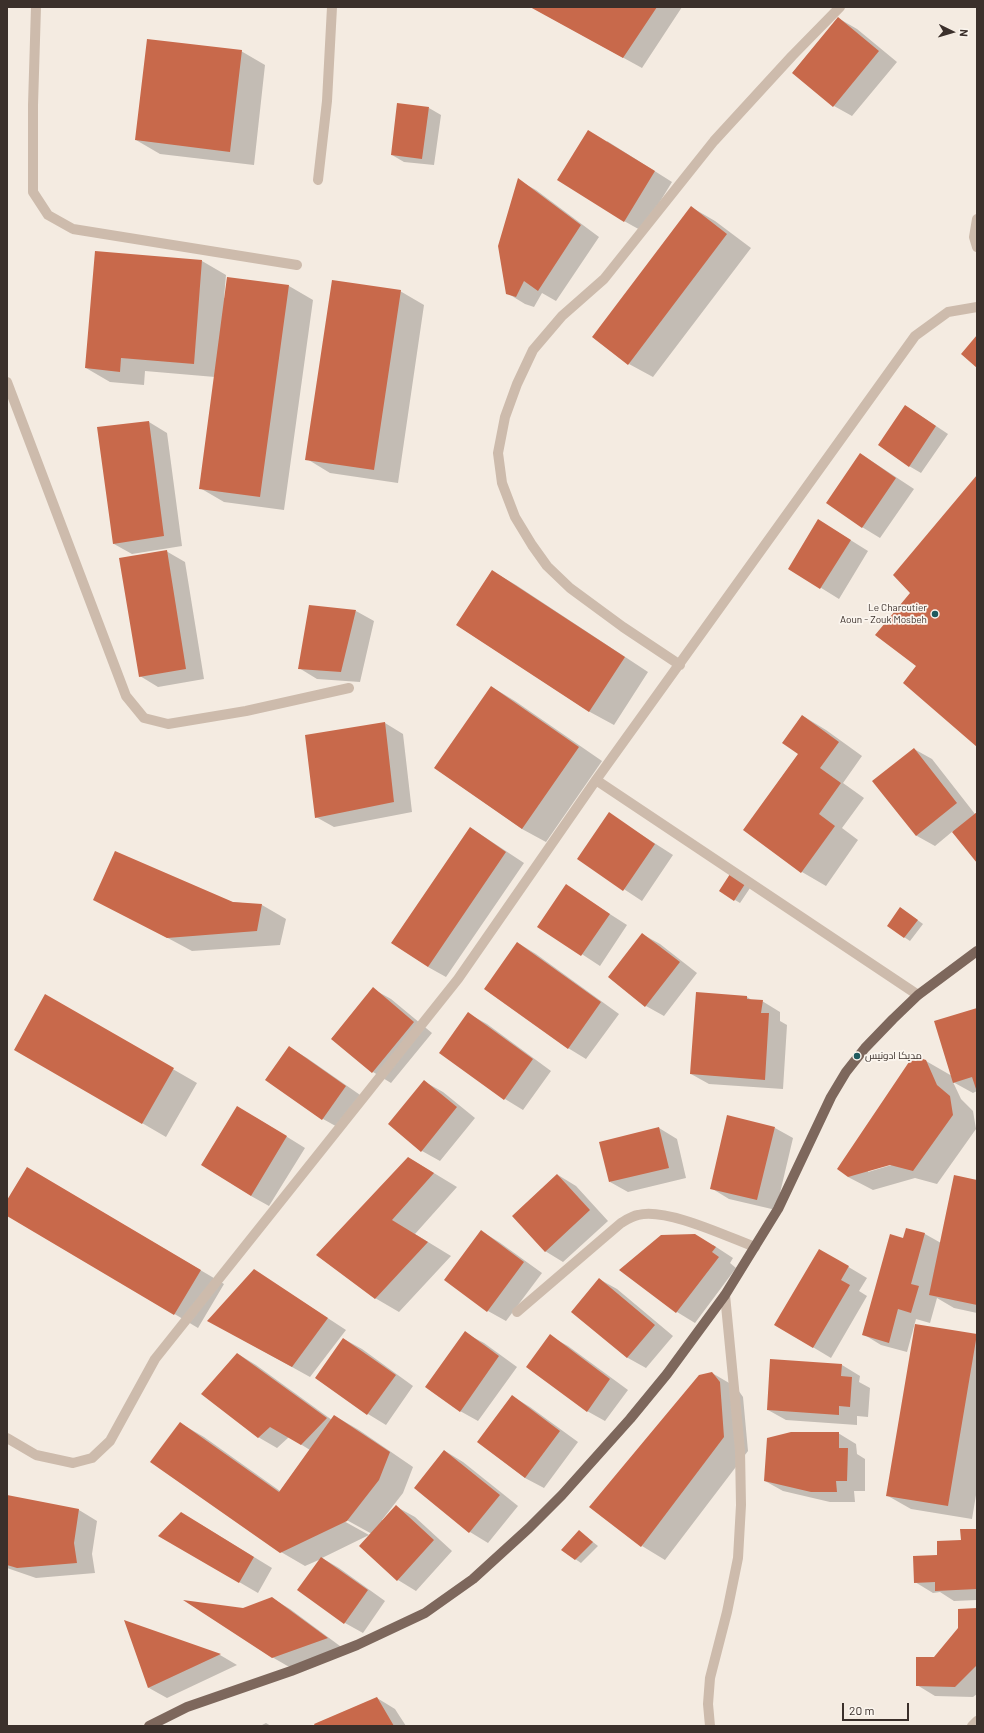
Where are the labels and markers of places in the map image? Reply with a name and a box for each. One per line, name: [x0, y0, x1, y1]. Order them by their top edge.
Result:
place label: Le Charcutier Aoun - Zouk Mosbeh: [840, 602, 927, 626]
marker: Le Charcutier Aoun - Zouk Mosbeh: [930, 609, 940, 619]
place label: مديكا ادونيس: [865, 1050, 922, 1062]
marker: مديكا ادونيس: [852, 1051, 862, 1061]

